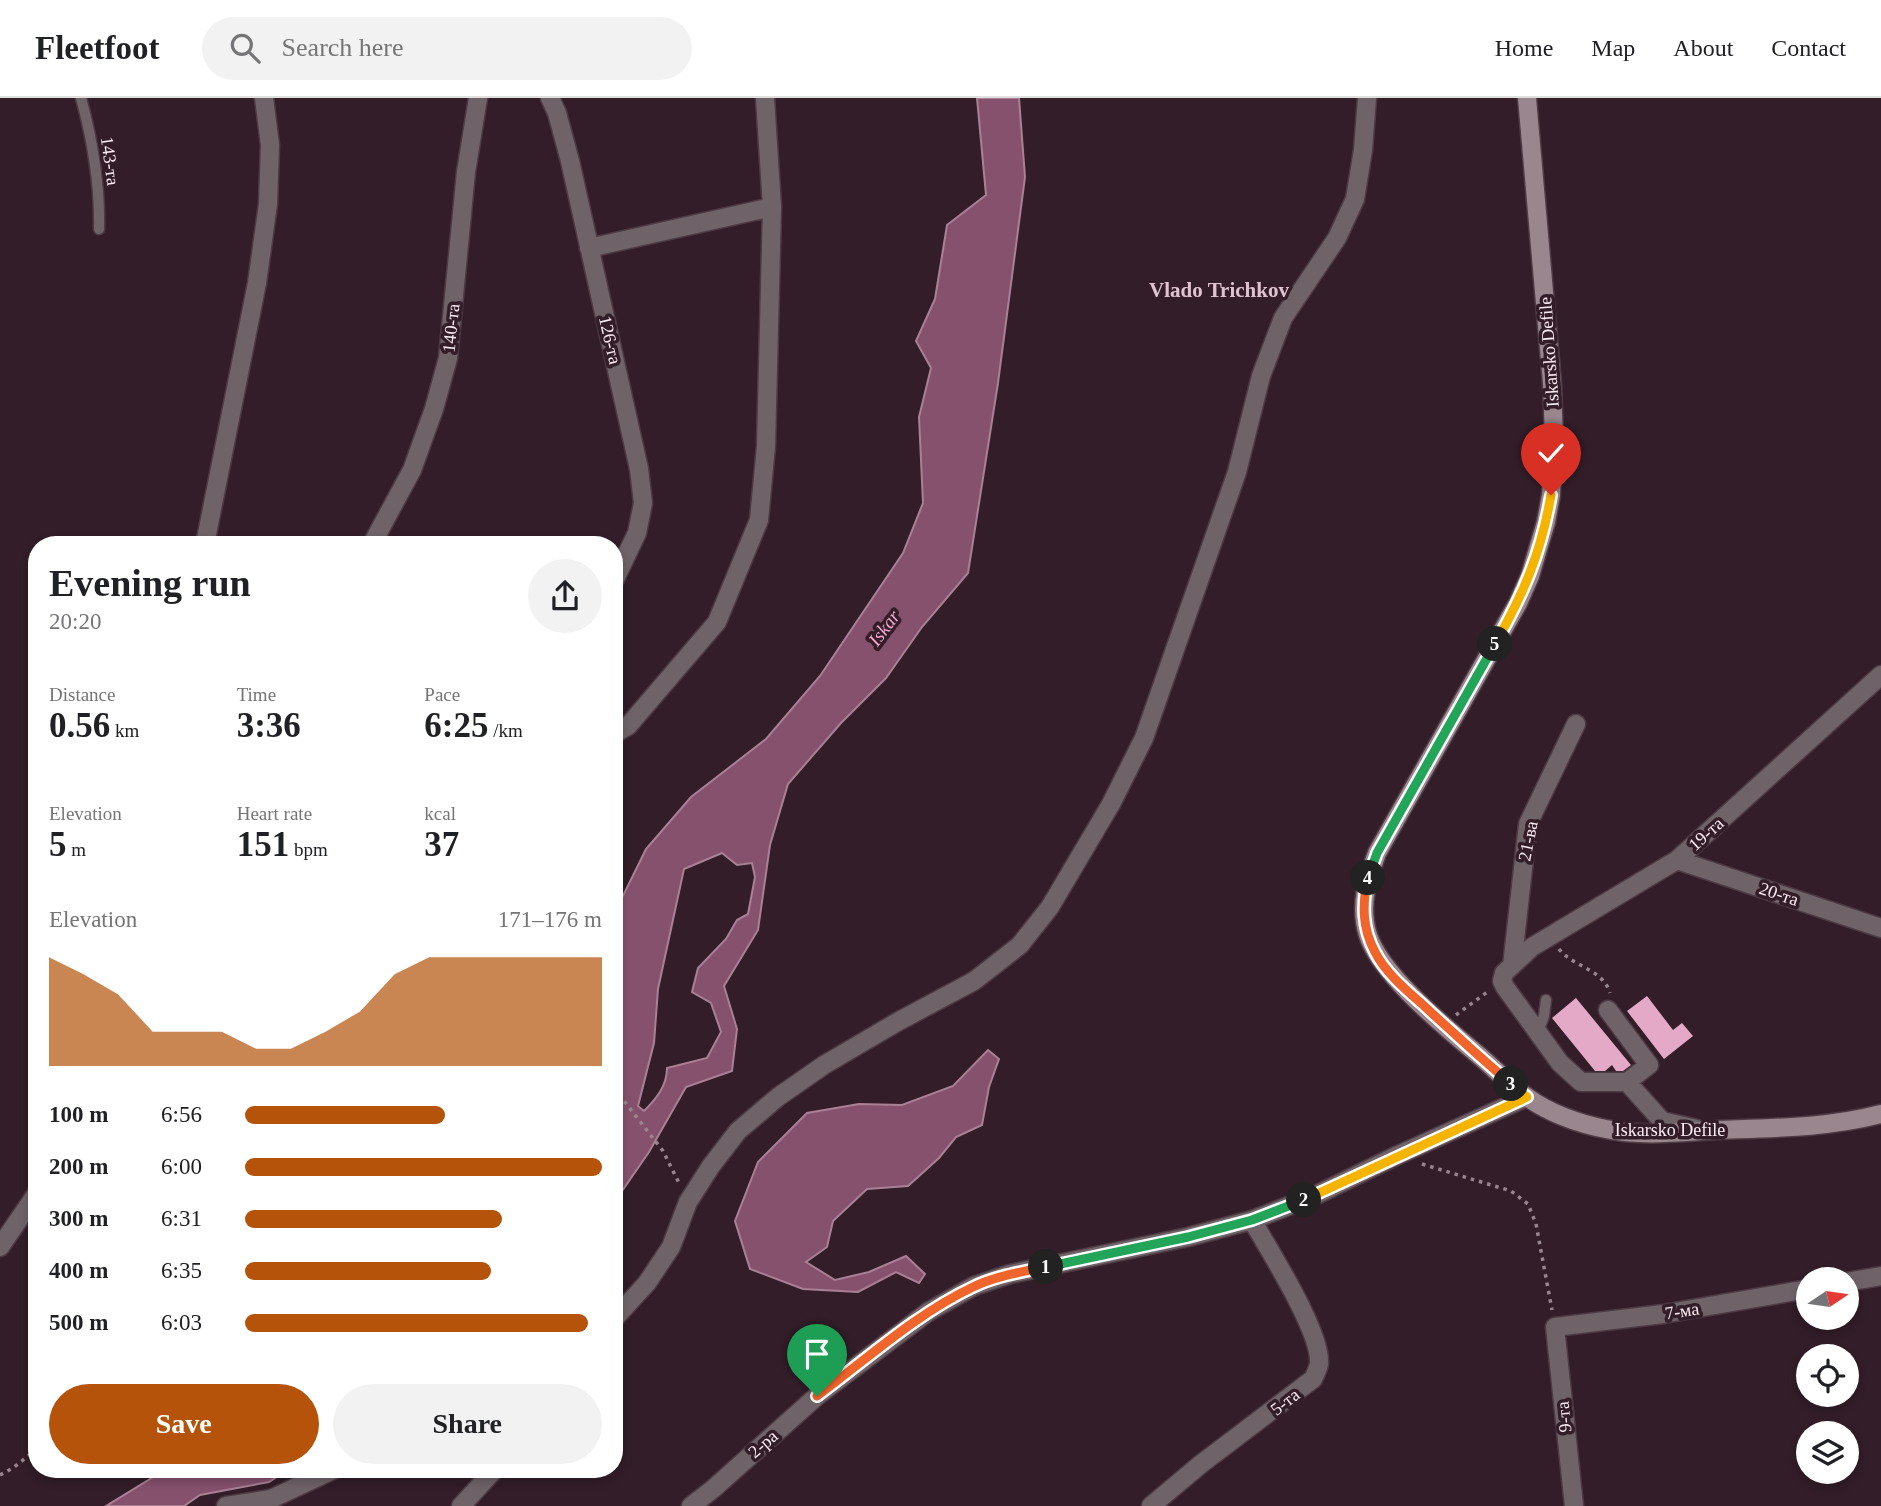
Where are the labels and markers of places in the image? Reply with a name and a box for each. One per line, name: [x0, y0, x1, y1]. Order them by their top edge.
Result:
pin: [1521, 423, 1581, 495]
pin: 5: [1478, 626, 1512, 662]
pin: 4: [1350, 860, 1386, 896]
pin: 3: [1494, 1066, 1528, 1102]
pin: 2: [1286, 1182, 1322, 1218]
pin: 1: [1028, 1250, 1064, 1284]
pin: [787, 1324, 847, 1396]

